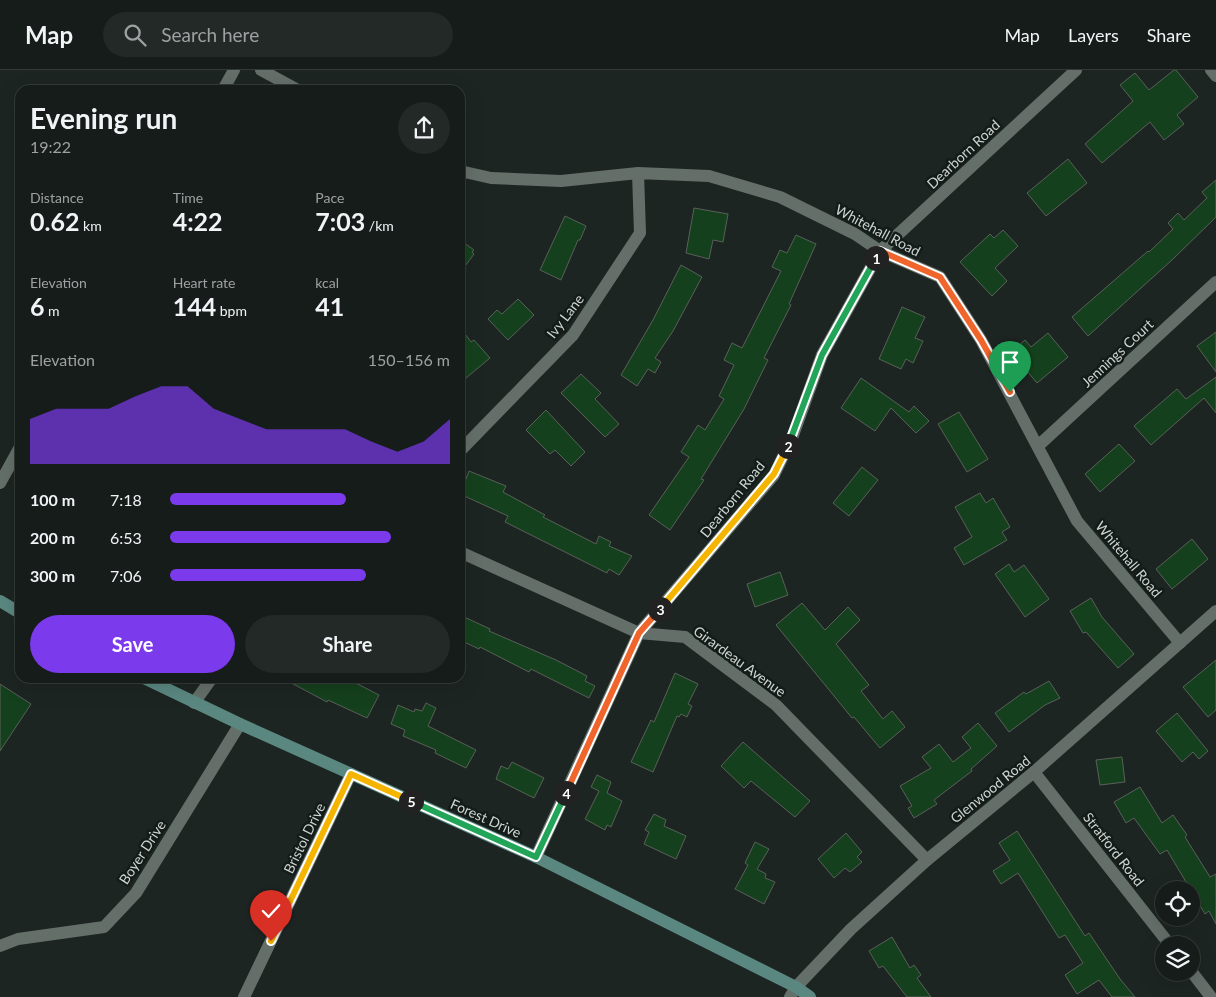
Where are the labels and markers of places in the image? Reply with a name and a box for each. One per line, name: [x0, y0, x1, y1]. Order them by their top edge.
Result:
pin: 1: [864, 246, 888, 270]
pin: [989, 341, 1031, 392]
pin: 2: [776, 434, 800, 458]
pin: 3: [648, 596, 672, 622]
pin: 4: [554, 780, 578, 806]
pin: 5: [398, 788, 424, 814]
pin: [250, 890, 292, 941]

